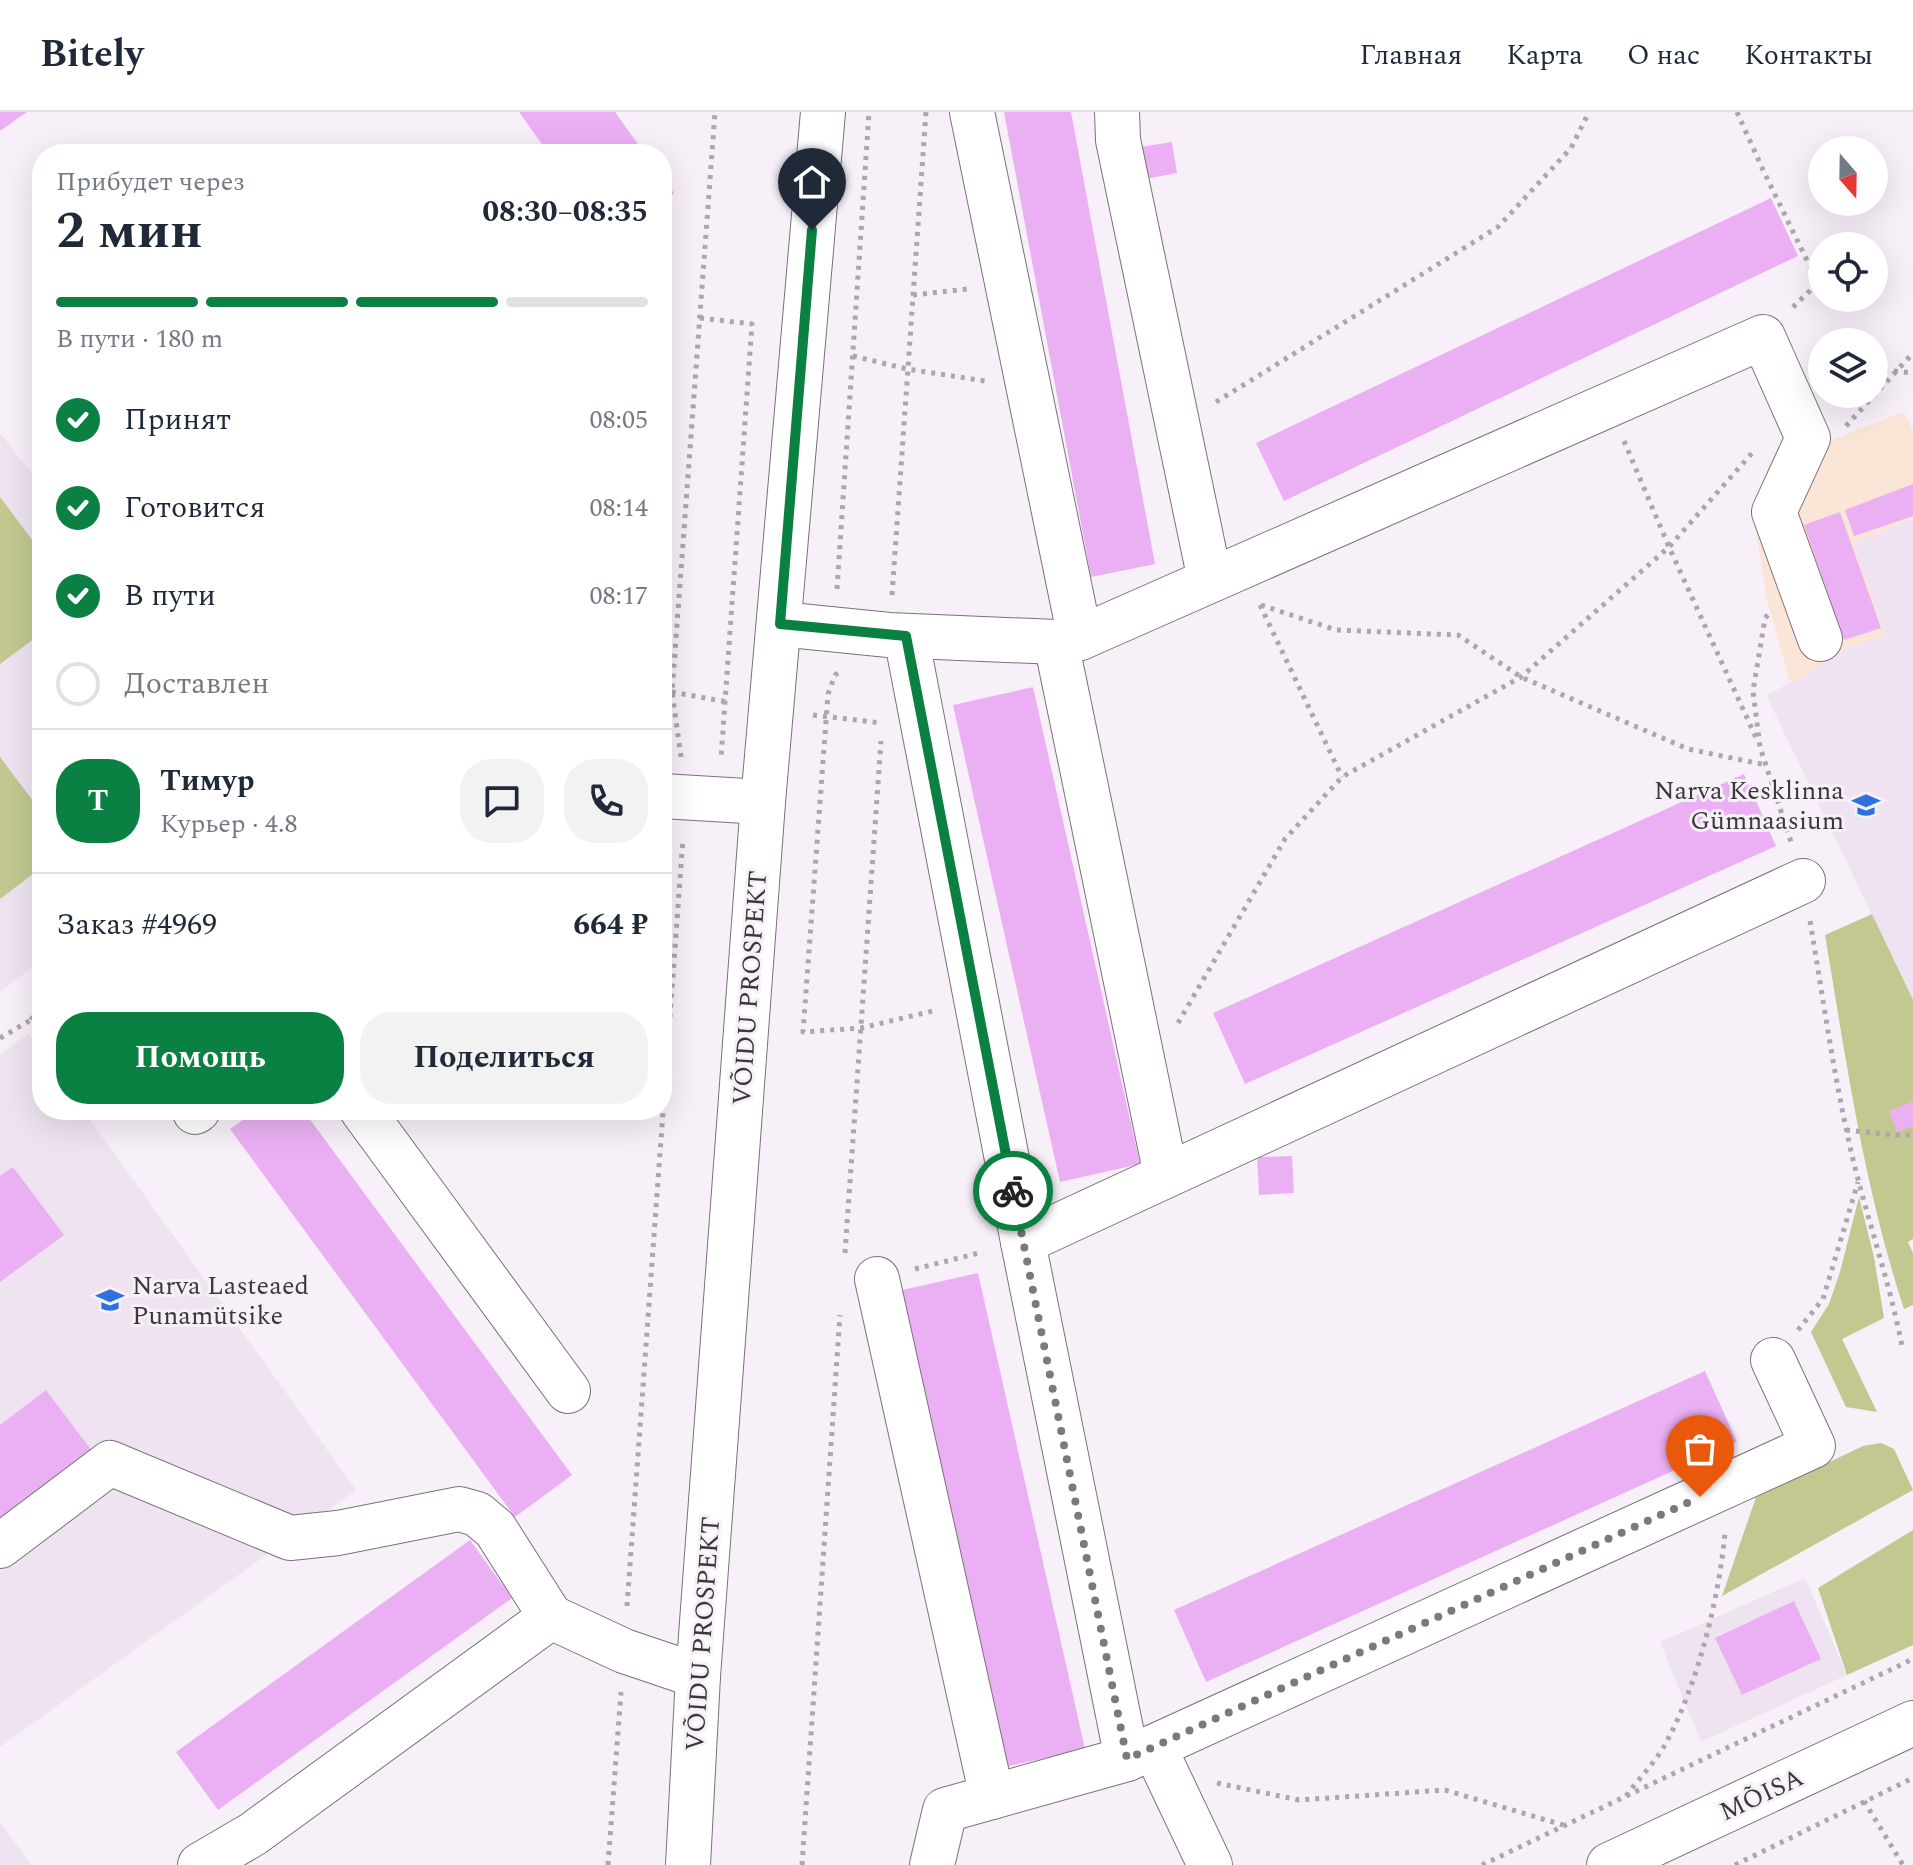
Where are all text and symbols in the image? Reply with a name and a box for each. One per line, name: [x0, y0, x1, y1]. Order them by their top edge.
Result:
text: Bitely: [40, 26, 143, 84]
text: Главная: [1360, 34, 1462, 77]
text: Карта: [1506, 34, 1583, 77]
text: О нас: [1627, 34, 1700, 77]
text: Контакты: [1744, 34, 1873, 77]
north arrow: [1808, 136, 1888, 216]
map controls: [1808, 136, 1888, 408]
pin: [778, 148, 846, 230]
icon: home: [790, 160, 834, 204]
text: Прибудет через: [56, 162, 245, 202]
text: 08:30–08:35: [482, 189, 648, 235]
text: 2 мин: [56, 192, 203, 271]
button: locate: [1808, 232, 1888, 312]
text: В пути · 180 m: [56, 319, 223, 359]
button: layers: [1808, 328, 1888, 408]
text: Принят: [124, 397, 231, 443]
icon: check: [56, 398, 100, 442]
text: 08:05: [589, 400, 648, 440]
text: Готовится: [124, 485, 265, 531]
icon: check: [56, 486, 100, 530]
text: 08:14: [589, 488, 648, 528]
text: В пути: [124, 573, 216, 619]
icon: check: [56, 574, 100, 618]
text: 08:17: [589, 576, 648, 616]
text: Доставлен: [124, 661, 269, 707]
text: Тимур: [160, 758, 254, 804]
button: chat: [460, 759, 544, 843]
button: phone: [564, 759, 648, 843]
place label: Narva Kesklinna Gümnaasium: [1654, 771, 1844, 841]
text: Т: [87, 778, 109, 824]
school or university icon: Narva Kesklinna Gümnaasium: [1851, 790, 1881, 820]
text: Курьер · 4.8: [160, 804, 297, 844]
street label: VÕIDU PROSPEKT: [722, 869, 778, 1107]
text: Заказ #4969: [56, 902, 217, 948]
text: 664 ₽: [573, 902, 648, 948]
button: Помощь: [56, 1012, 344, 1104]
button: Поделиться: [360, 1012, 648, 1104]
courier: [973, 1151, 1053, 1231]
icon: bike: [991, 1169, 1035, 1213]
place label: Narva Lasteaed Punamütsike: [132, 1266, 309, 1336]
school or university icon: Narva Lasteaed Punamütsike: [95, 1285, 125, 1315]
pin: [1666, 1415, 1734, 1497]
icon: bag: [1678, 1427, 1722, 1471]
street label: VÕIDU PROSPEKT: [675, 1515, 731, 1753]
street label: MÕISA: [1713, 1758, 1810, 1832]

